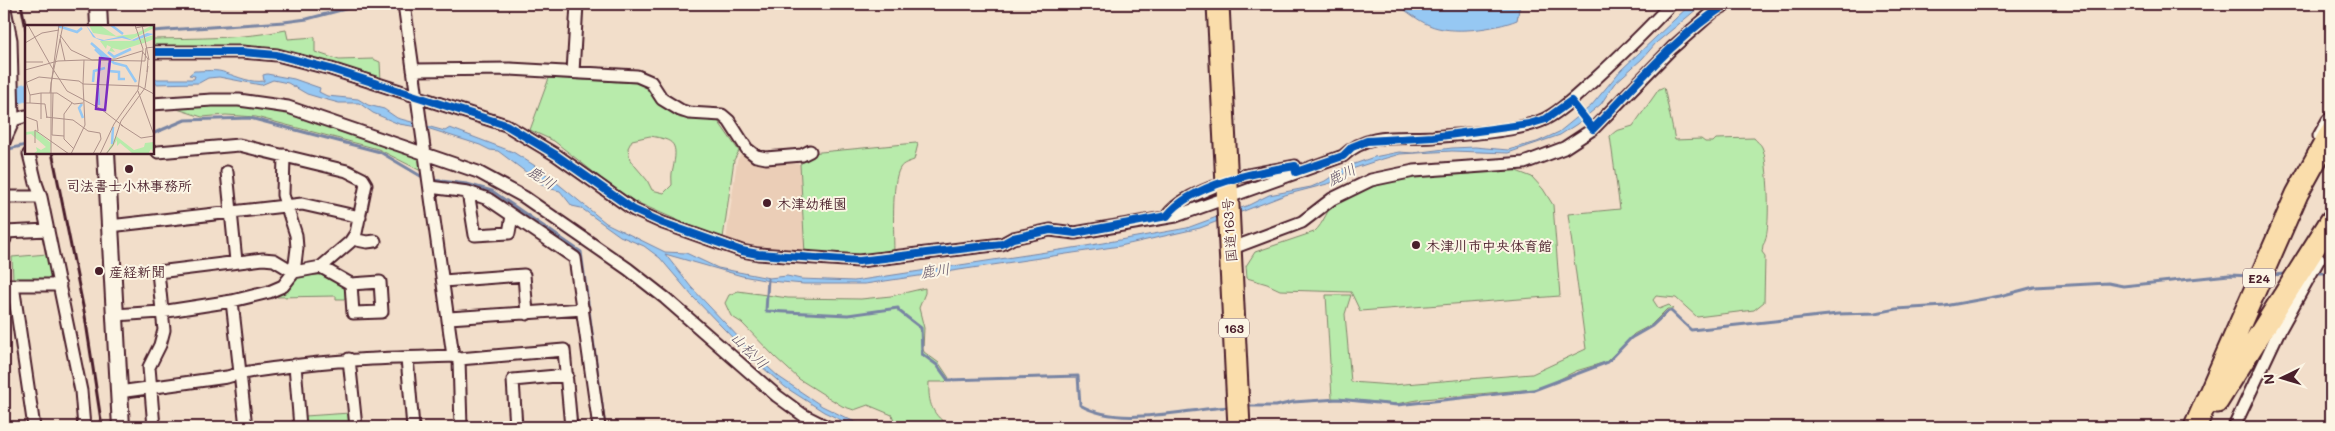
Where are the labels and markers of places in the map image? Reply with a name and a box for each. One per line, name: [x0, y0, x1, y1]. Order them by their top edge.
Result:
marker: 司法書士小林事務所: [123, 163, 135, 175]
place label: 司法書士小林事務所: [66, 176, 192, 195]
place label: 木津幼稚園: [777, 194, 847, 213]
marker: 木津幼稚園: [761, 197, 773, 209]
place label: 木津川市中央体育館: [1426, 236, 1552, 255]
marker: 木津川市中央体育館: [1410, 239, 1422, 251]
place label: 産経新聞: [109, 262, 165, 281]
marker: 産経新聞: [93, 265, 105, 277]

